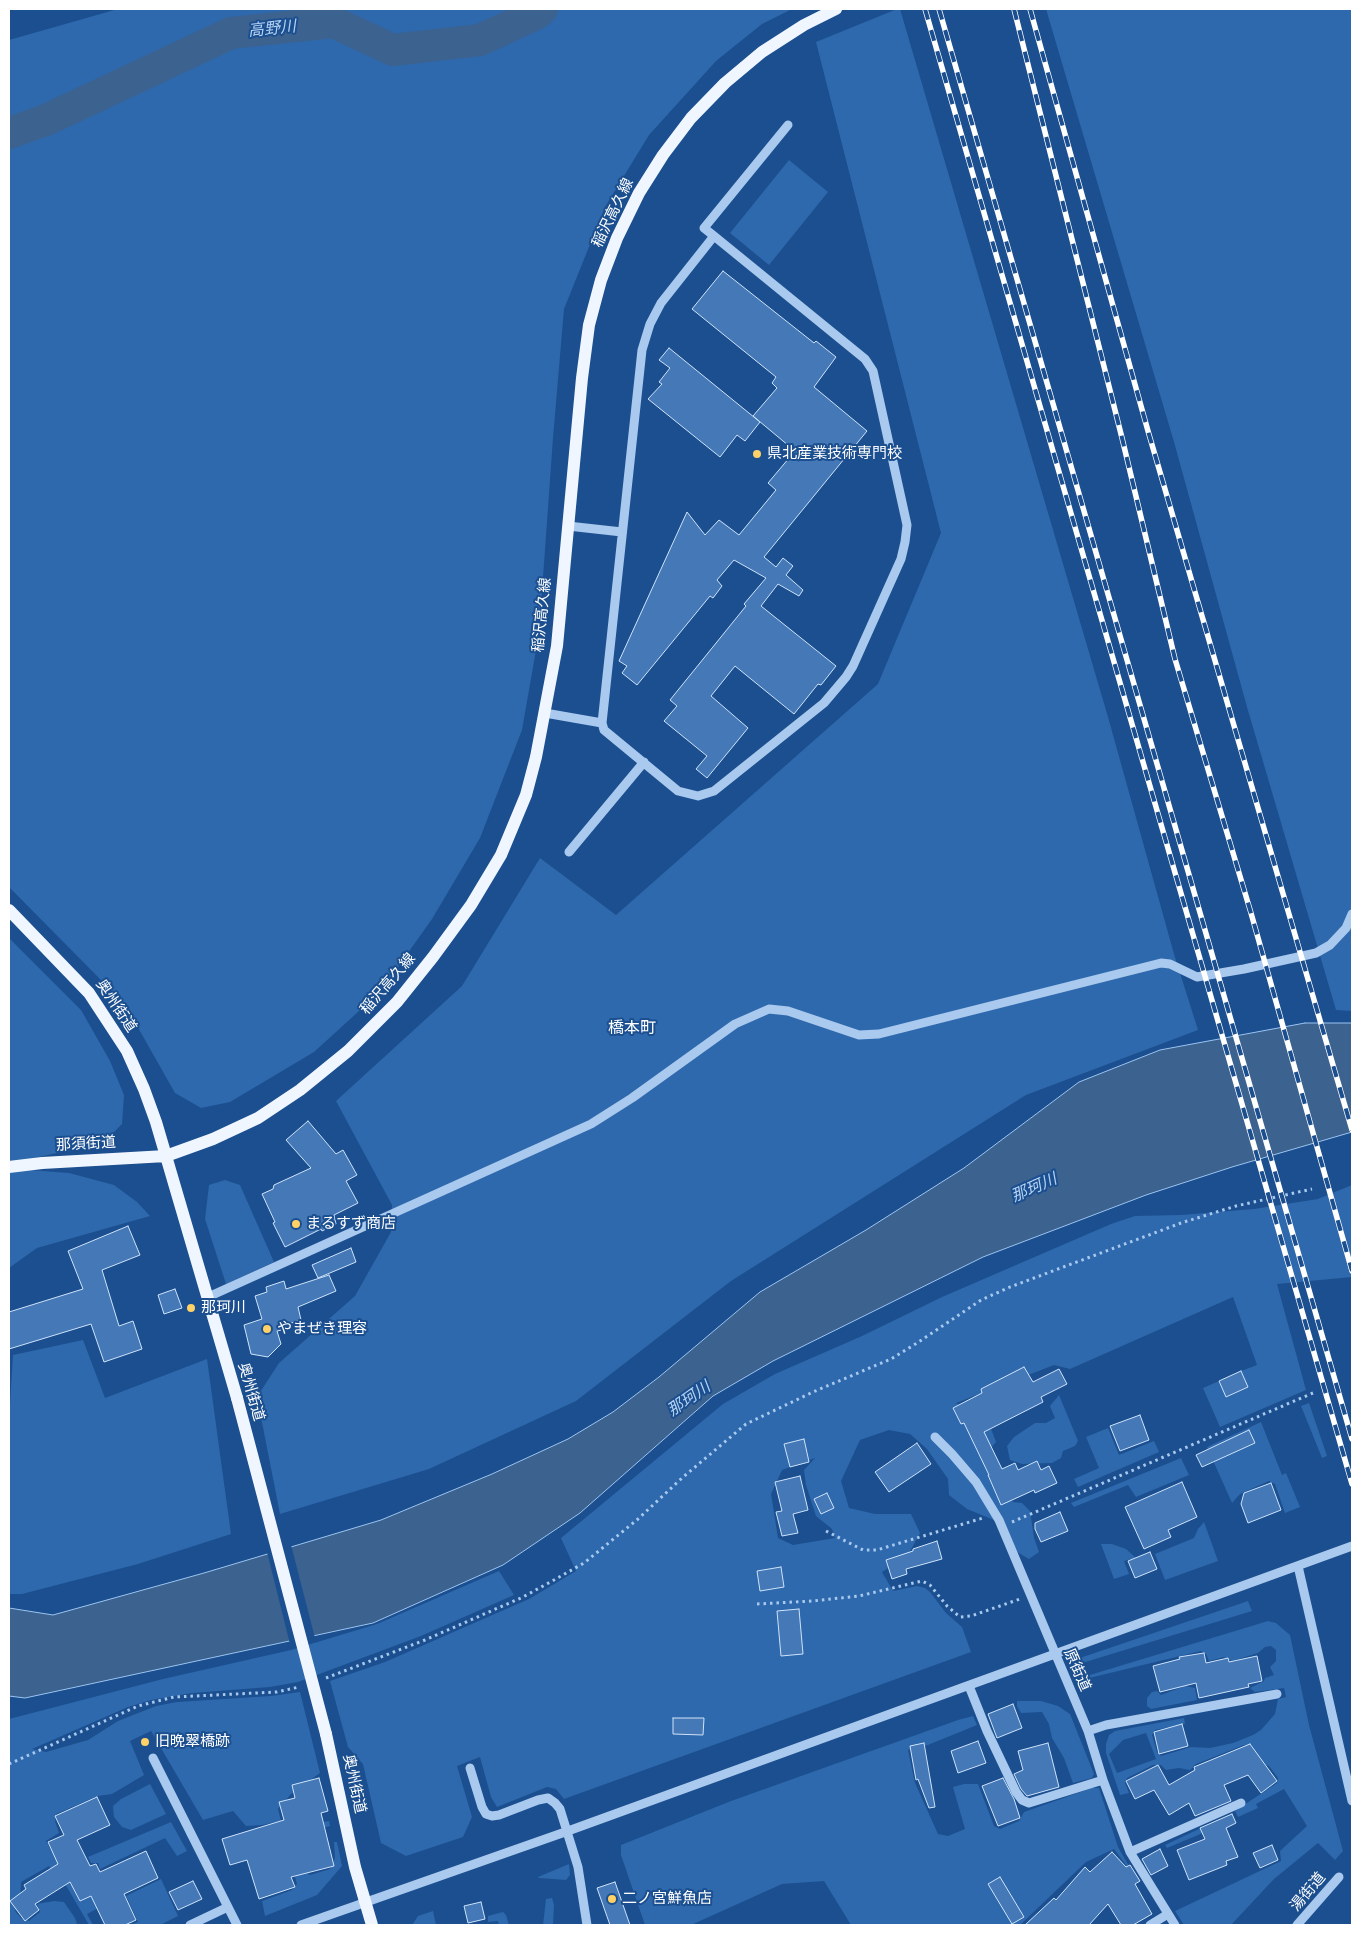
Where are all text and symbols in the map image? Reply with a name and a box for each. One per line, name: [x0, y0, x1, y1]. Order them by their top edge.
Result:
water label: 高野川: [247, 17, 297, 41]
street label: 稲沢高久線: [588, 175, 638, 251]
place label: 県北産業技術専門校: [767, 445, 902, 463]
marker: 県北産業技術専門校: [751, 448, 763, 460]
street label: 稲沢高久線: [529, 577, 555, 653]
street label: 稲沢高久線: [357, 950, 419, 1018]
street label: 奥州街道: [92, 976, 140, 1036]
district label: 橋本町: [608, 1018, 656, 1038]
street label: 那須街道: [56, 1133, 116, 1155]
water label: 那珂川: [1008, 1169, 1060, 1207]
place label: まるすず商店: [306, 1215, 396, 1233]
marker: まるすず商店: [290, 1218, 302, 1230]
place label: 那珂川: [201, 1299, 246, 1317]
marker: 那珂川: [185, 1302, 197, 1314]
place label: やまぜき理容: [277, 1320, 367, 1338]
marker: やまぜき理容: [261, 1323, 273, 1335]
street label: 奥州街道: [234, 1361, 268, 1423]
water label: 那珂川: [664, 1377, 714, 1421]
street label: 原街道: [1060, 1646, 1094, 1694]
place label: 旧晩翠橋跡: [155, 1733, 230, 1751]
marker: 旧晩翠橋跡: [139, 1736, 151, 1748]
street label: 奥州街道: [339, 1753, 369, 1815]
street label: 湯街道: [1287, 1869, 1329, 1915]
place label: 二ノ宮鮮魚店: [622, 1890, 712, 1908]
marker: 二ノ宮鮮魚店: [606, 1893, 618, 1905]

